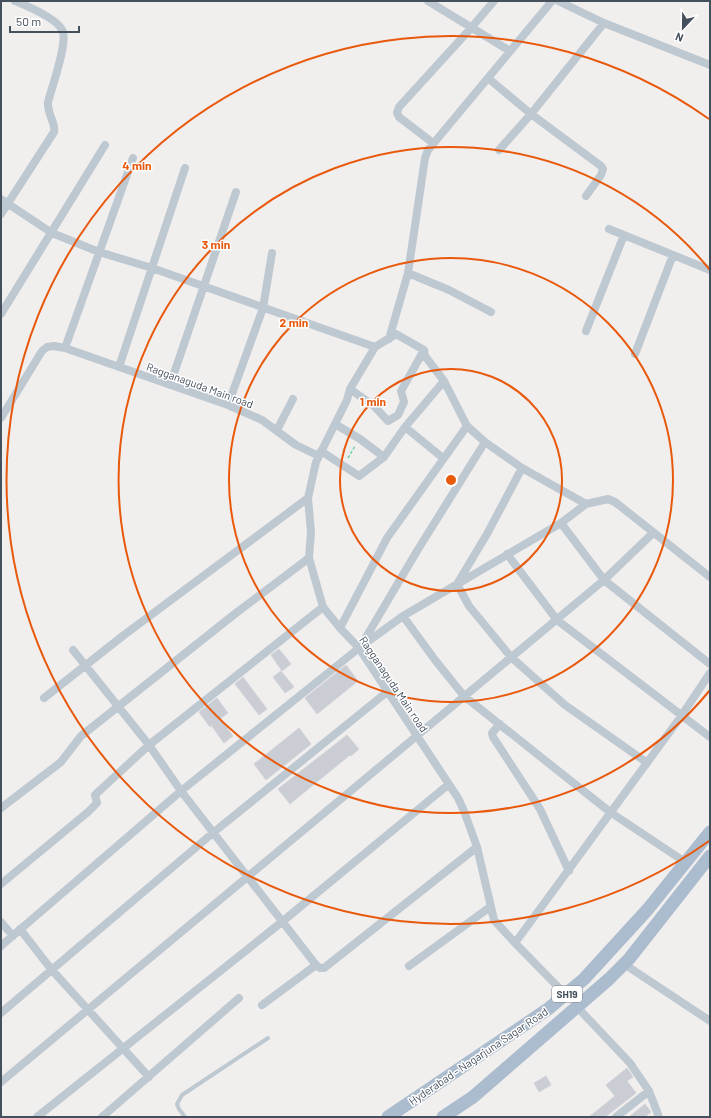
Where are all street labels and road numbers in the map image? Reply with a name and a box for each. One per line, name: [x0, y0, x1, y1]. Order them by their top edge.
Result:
street label: Ragganaguda Main road: [145, 360, 255, 410]
street label: Ragganaguda Main road: [357, 634, 431, 734]
road number: SH19: [552, 986, 582, 1002]
street label: Hyderabad - Nagarjuna Sagar Road: [406, 1005, 550, 1107]

